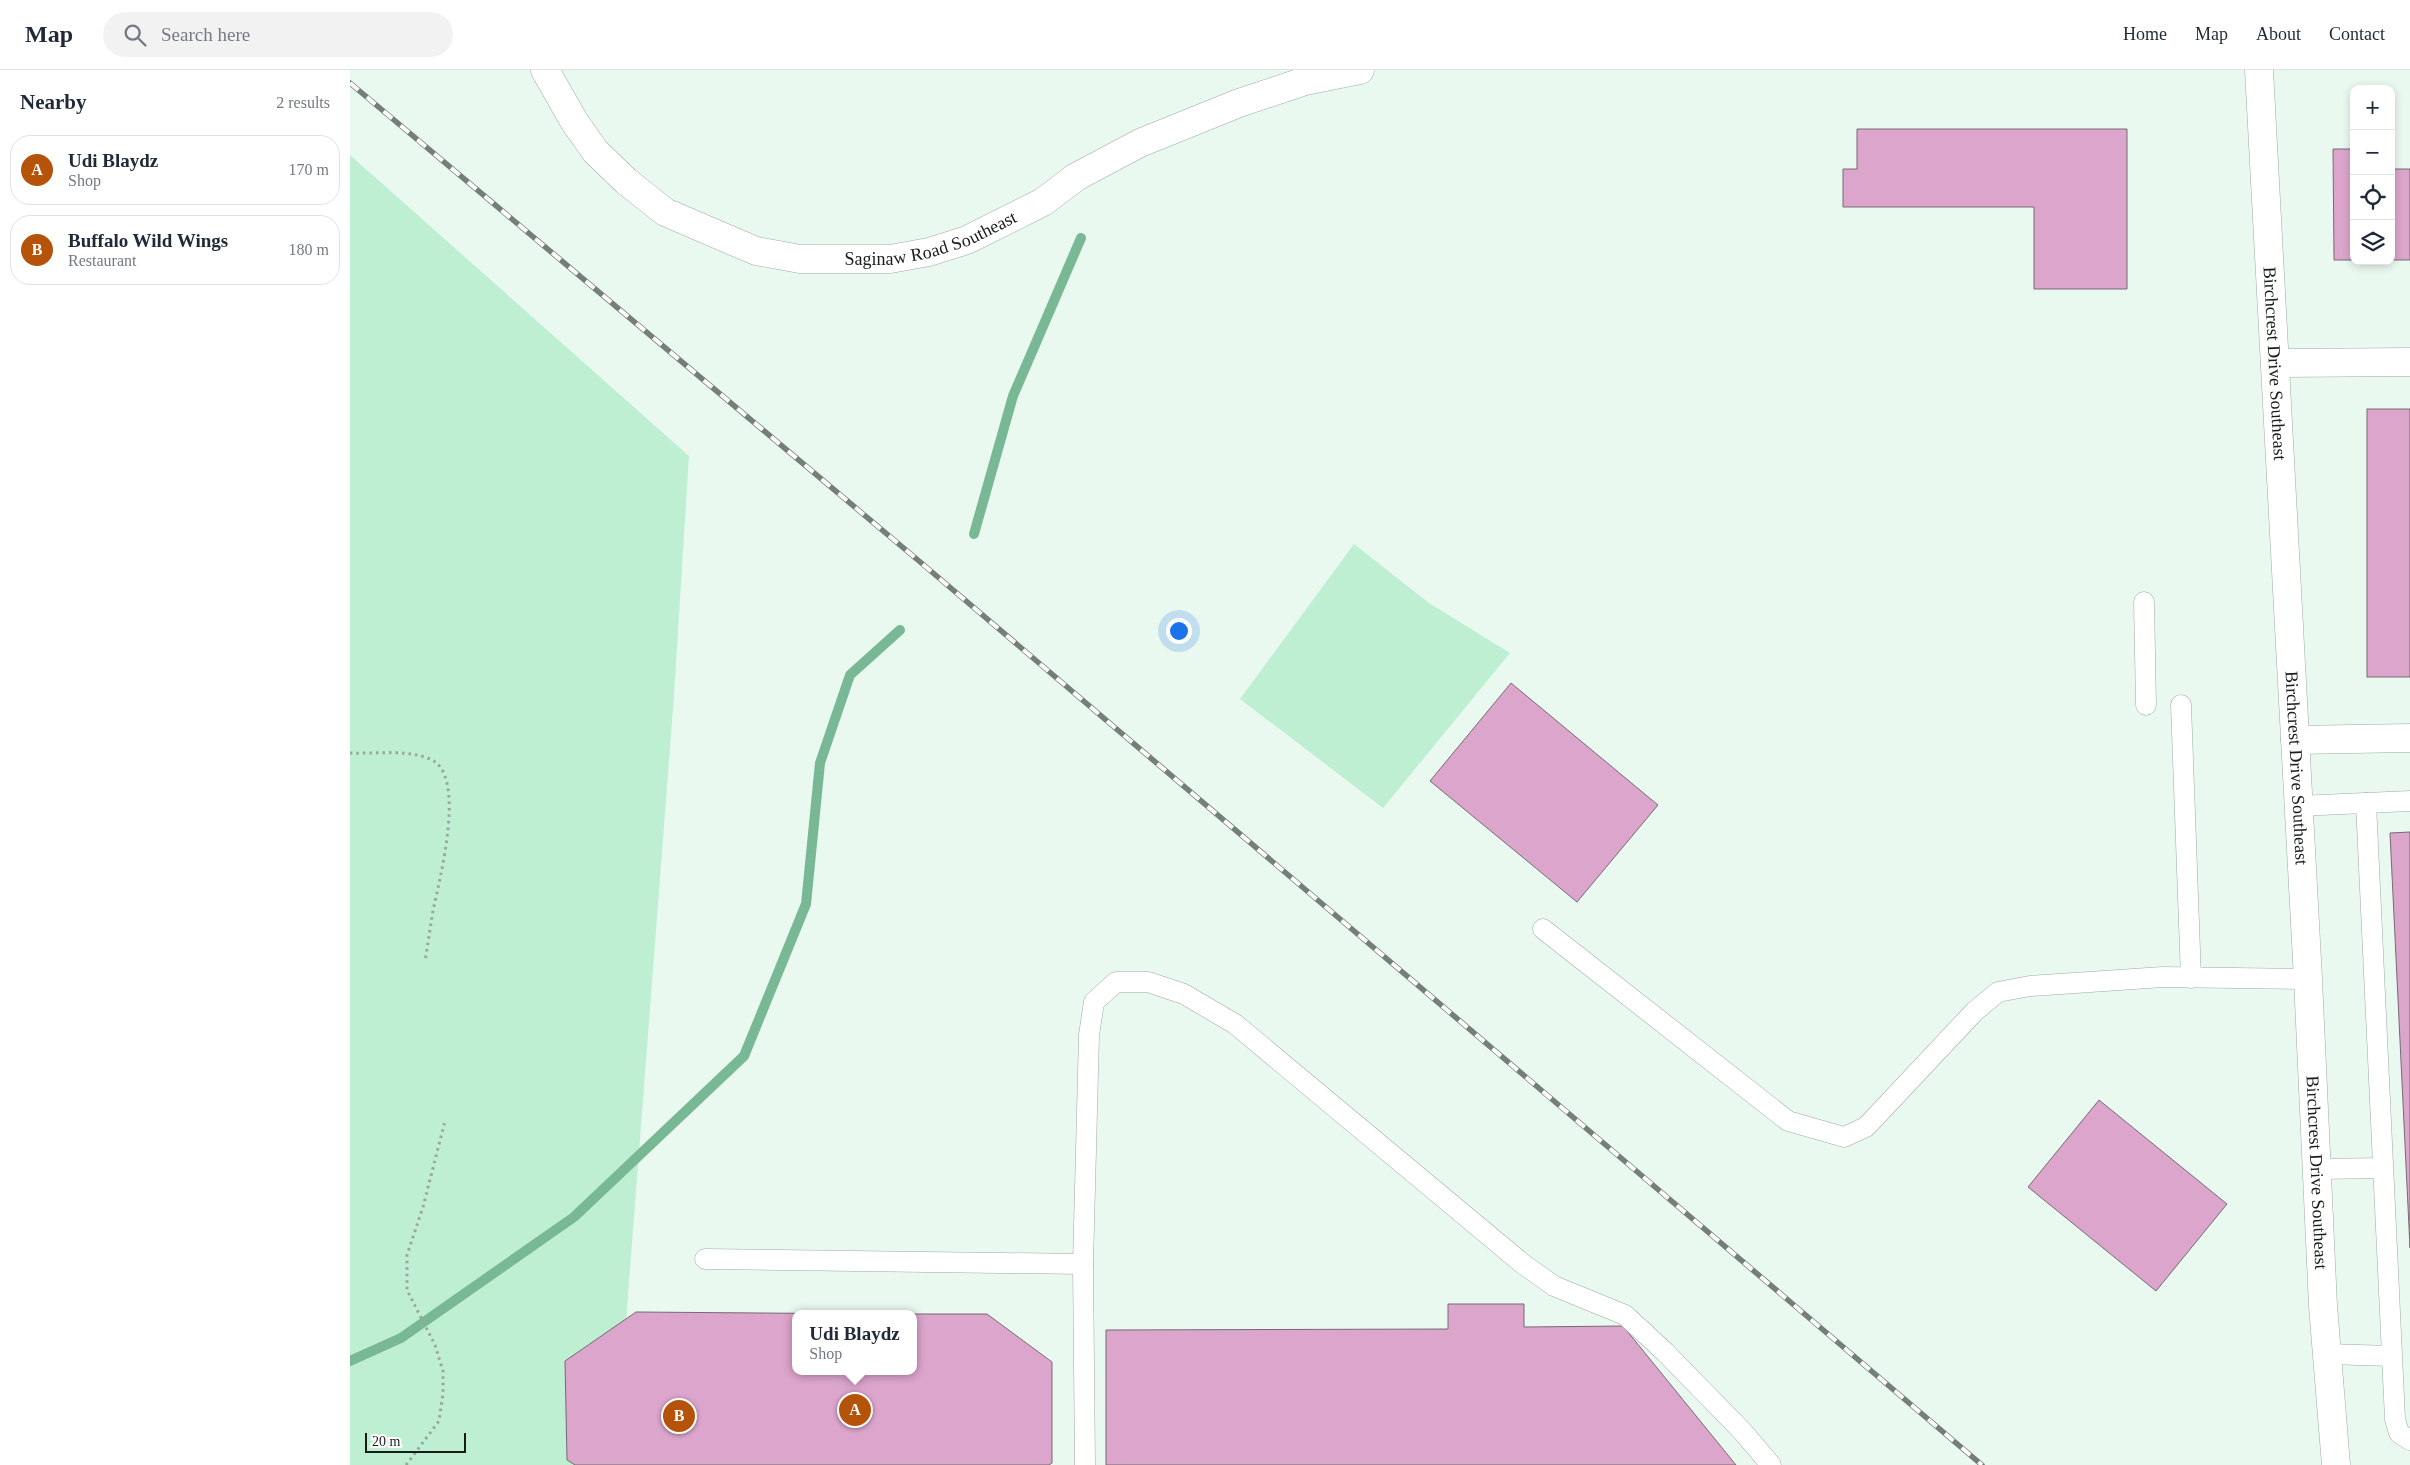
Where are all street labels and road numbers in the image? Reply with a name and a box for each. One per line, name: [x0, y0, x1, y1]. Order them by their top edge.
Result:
street label: Saginaw Road Southeast: [844, 207, 1020, 269]
street label: Birchcrest Drive Southeast: [2260, 266, 2290, 461]
street label: Birchcrest Drive Southeast: [2281, 671, 2312, 865]
street label: Birchcrest Drive Southeast: [2302, 1075, 2331, 1270]

